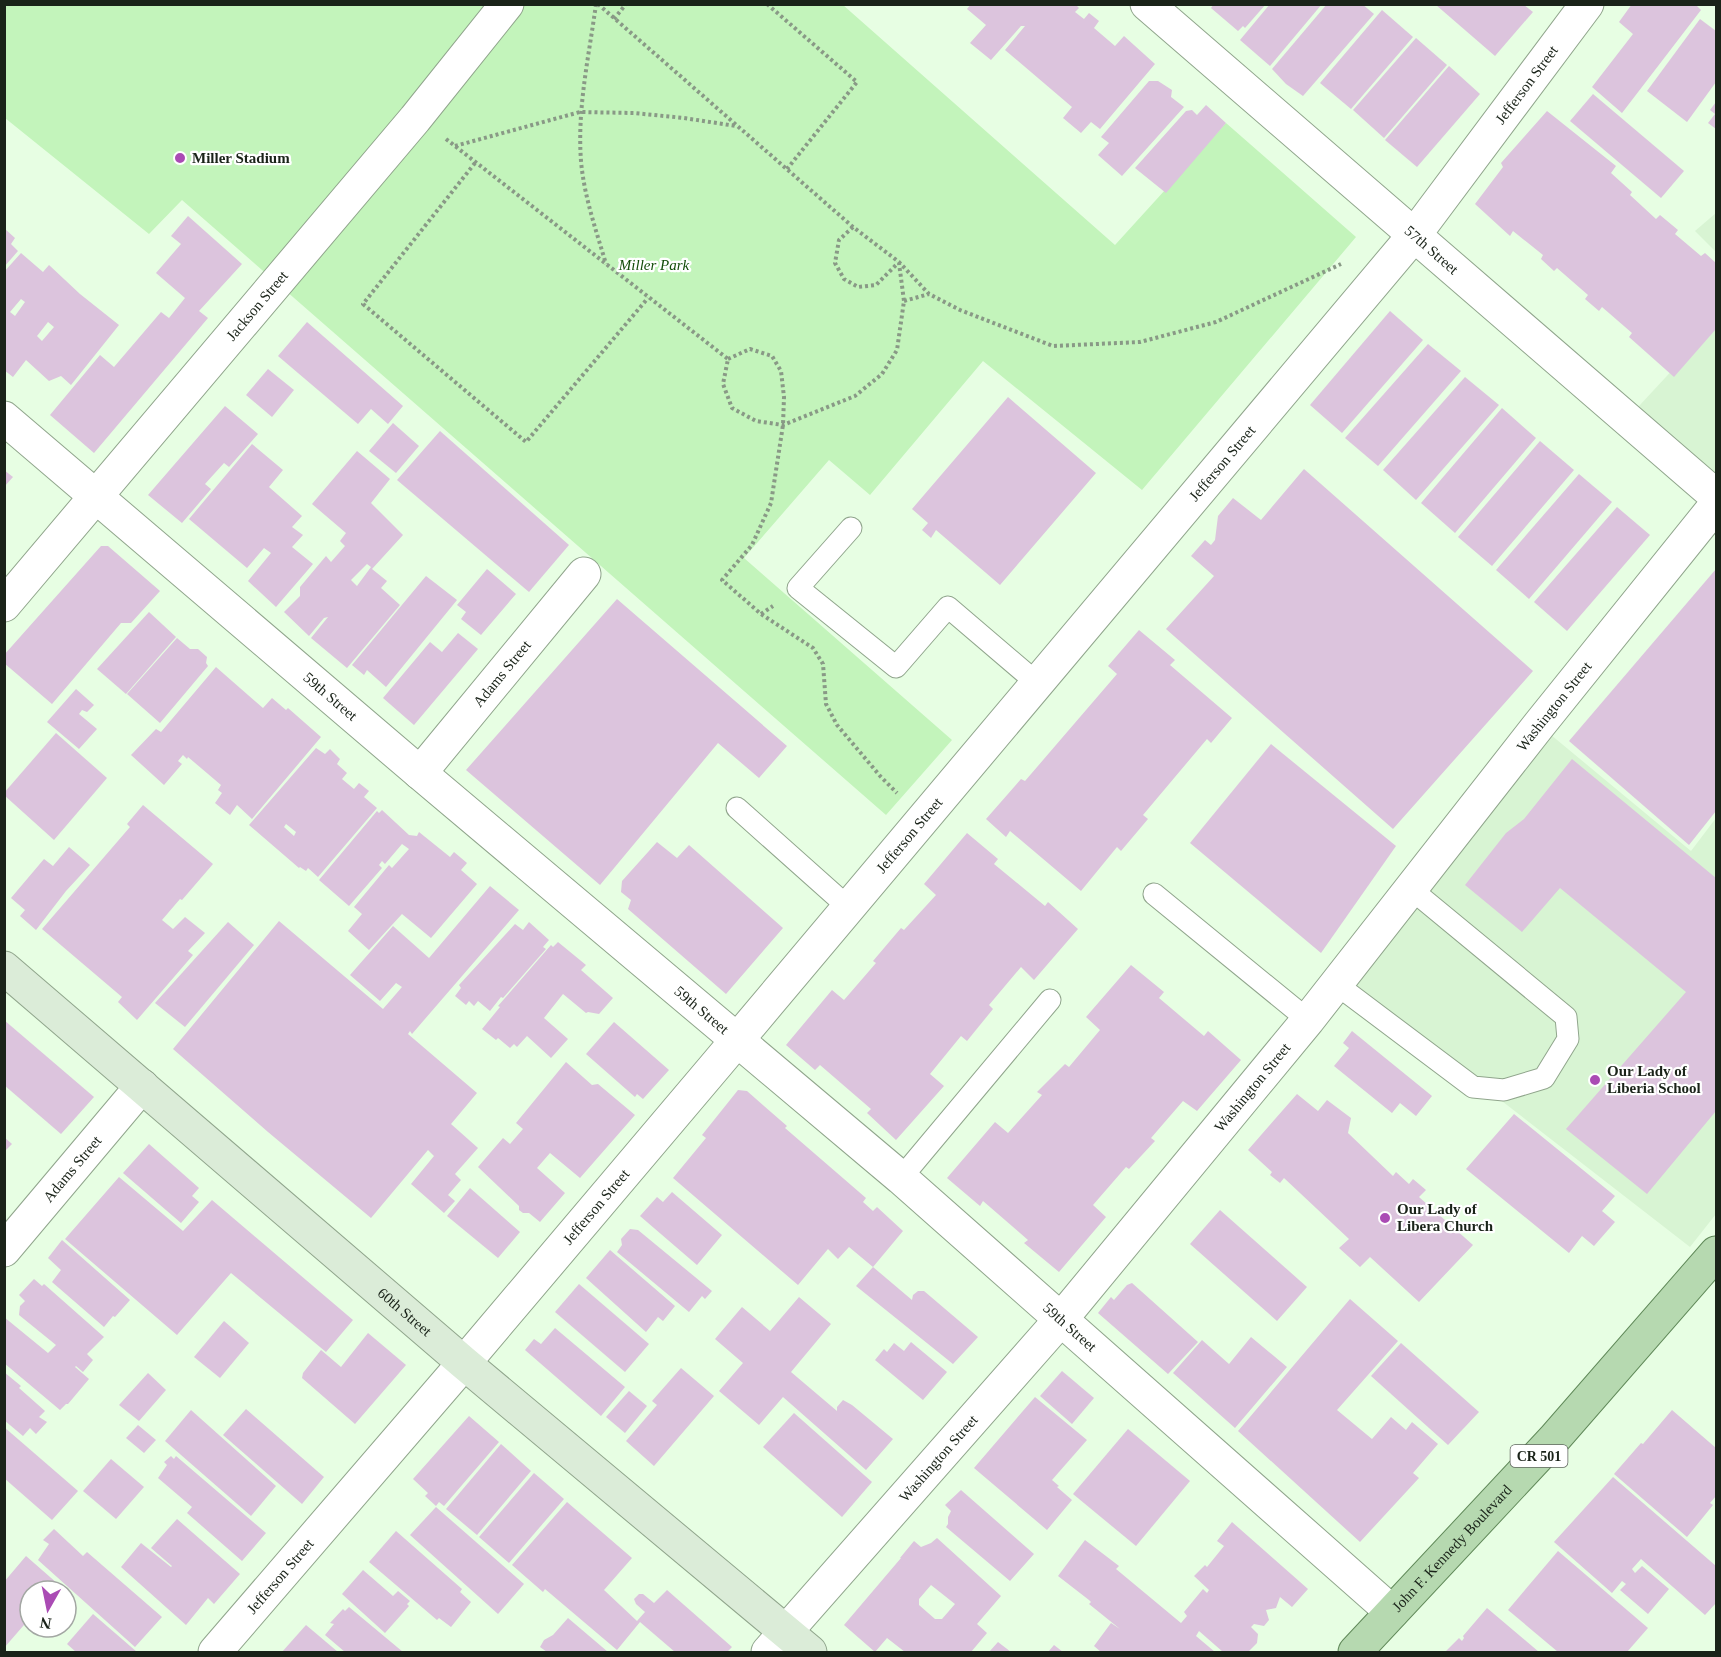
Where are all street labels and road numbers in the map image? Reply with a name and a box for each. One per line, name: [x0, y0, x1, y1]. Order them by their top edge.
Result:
street label: Jefferson Street: [1492, 42, 1562, 127]
street label: 57th Street: [1401, 222, 1462, 278]
street label: Jackson Street: [223, 267, 292, 344]
street label: Jefferson Street: [1186, 422, 1259, 504]
street label: Adams Street: [470, 636, 535, 710]
street label: Washington Street: [1514, 658, 1595, 754]
street label: 59th Street: [300, 669, 361, 724]
street label: Jefferson Street: [873, 794, 946, 876]
street label: 59th Street: [671, 983, 732, 1038]
street label: Washington Street: [1211, 1039, 1294, 1135]
street label: Adams Street: [40, 1132, 105, 1205]
street label: Jefferson Street: [560, 1165, 633, 1248]
street label: 60th Street: [375, 1285, 435, 1340]
street label: 59th Street: [1040, 1300, 1100, 1355]
street label: Washington Street: [896, 1411, 981, 1505]
road number: CR 501: [1510, 1445, 1568, 1467]
street label: John F. Kennedy Boulevard: [1389, 1481, 1515, 1615]
street label: Jefferson Street: [244, 1535, 317, 1617]

